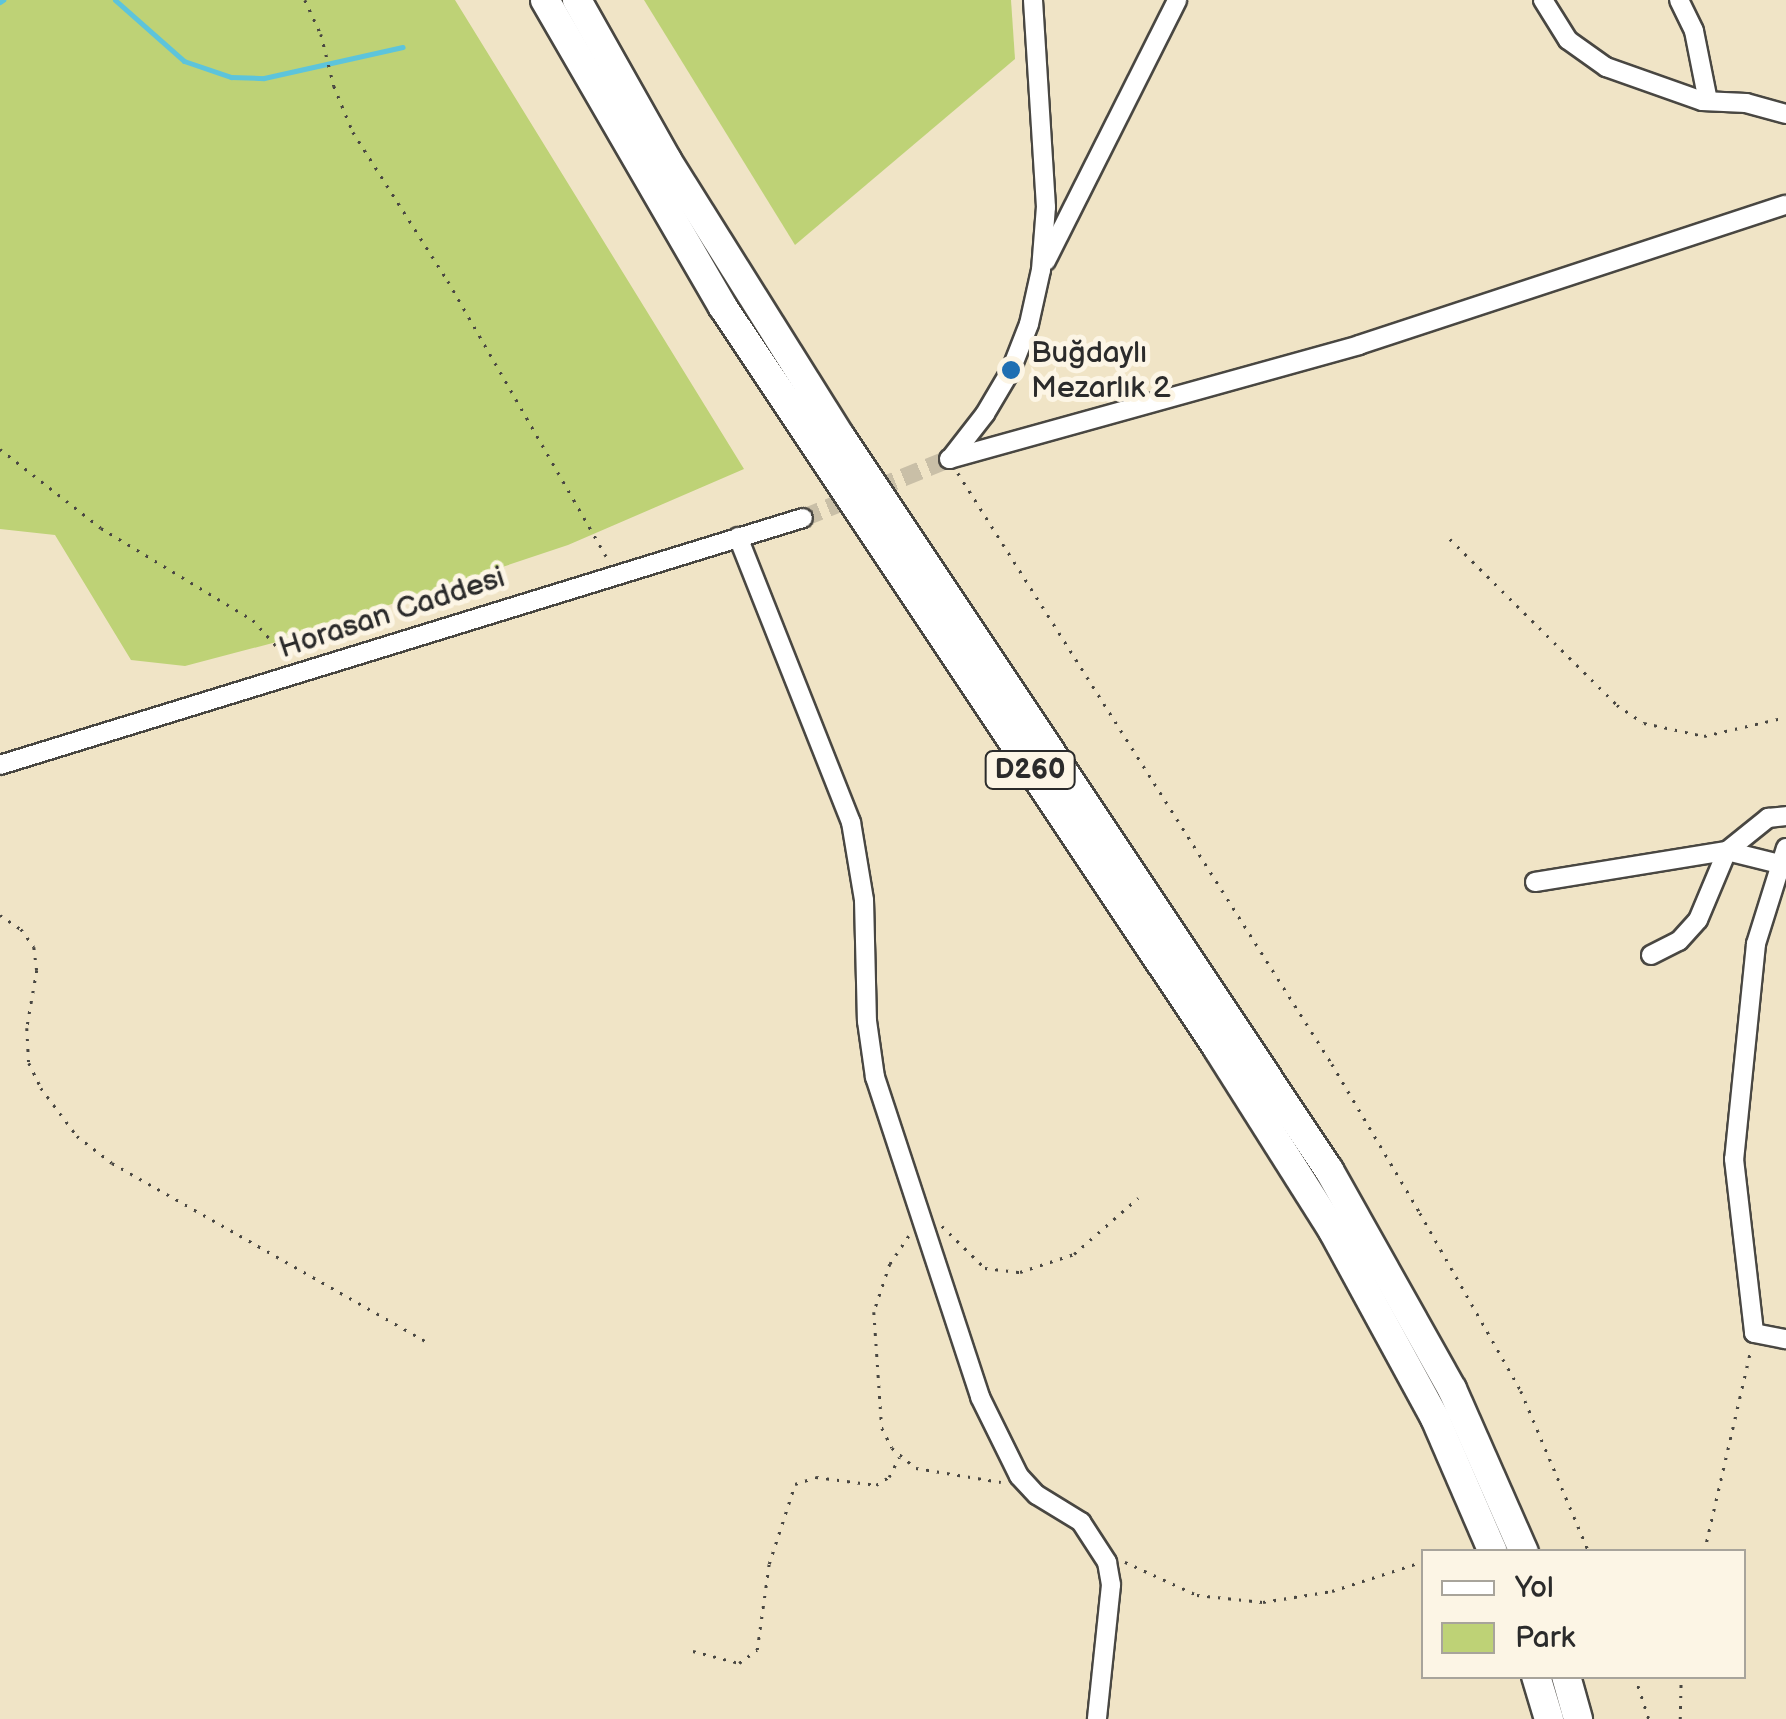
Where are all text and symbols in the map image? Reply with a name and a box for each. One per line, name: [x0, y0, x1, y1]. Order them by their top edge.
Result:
place label: Buğdaylı Mezarlık 2: [1031, 335, 1171, 406]
marker: Buğdaylı Mezarlık 2: [1000, 359, 1022, 381]
street label: Horasan Caddesi: [275, 560, 509, 666]
road number: D260: [982, 747, 1078, 793]
legend: [1421, 1549, 1746, 1679]
text: Yol: [1515, 1570, 1554, 1606]
text: Park: [1515, 1620, 1575, 1656]

